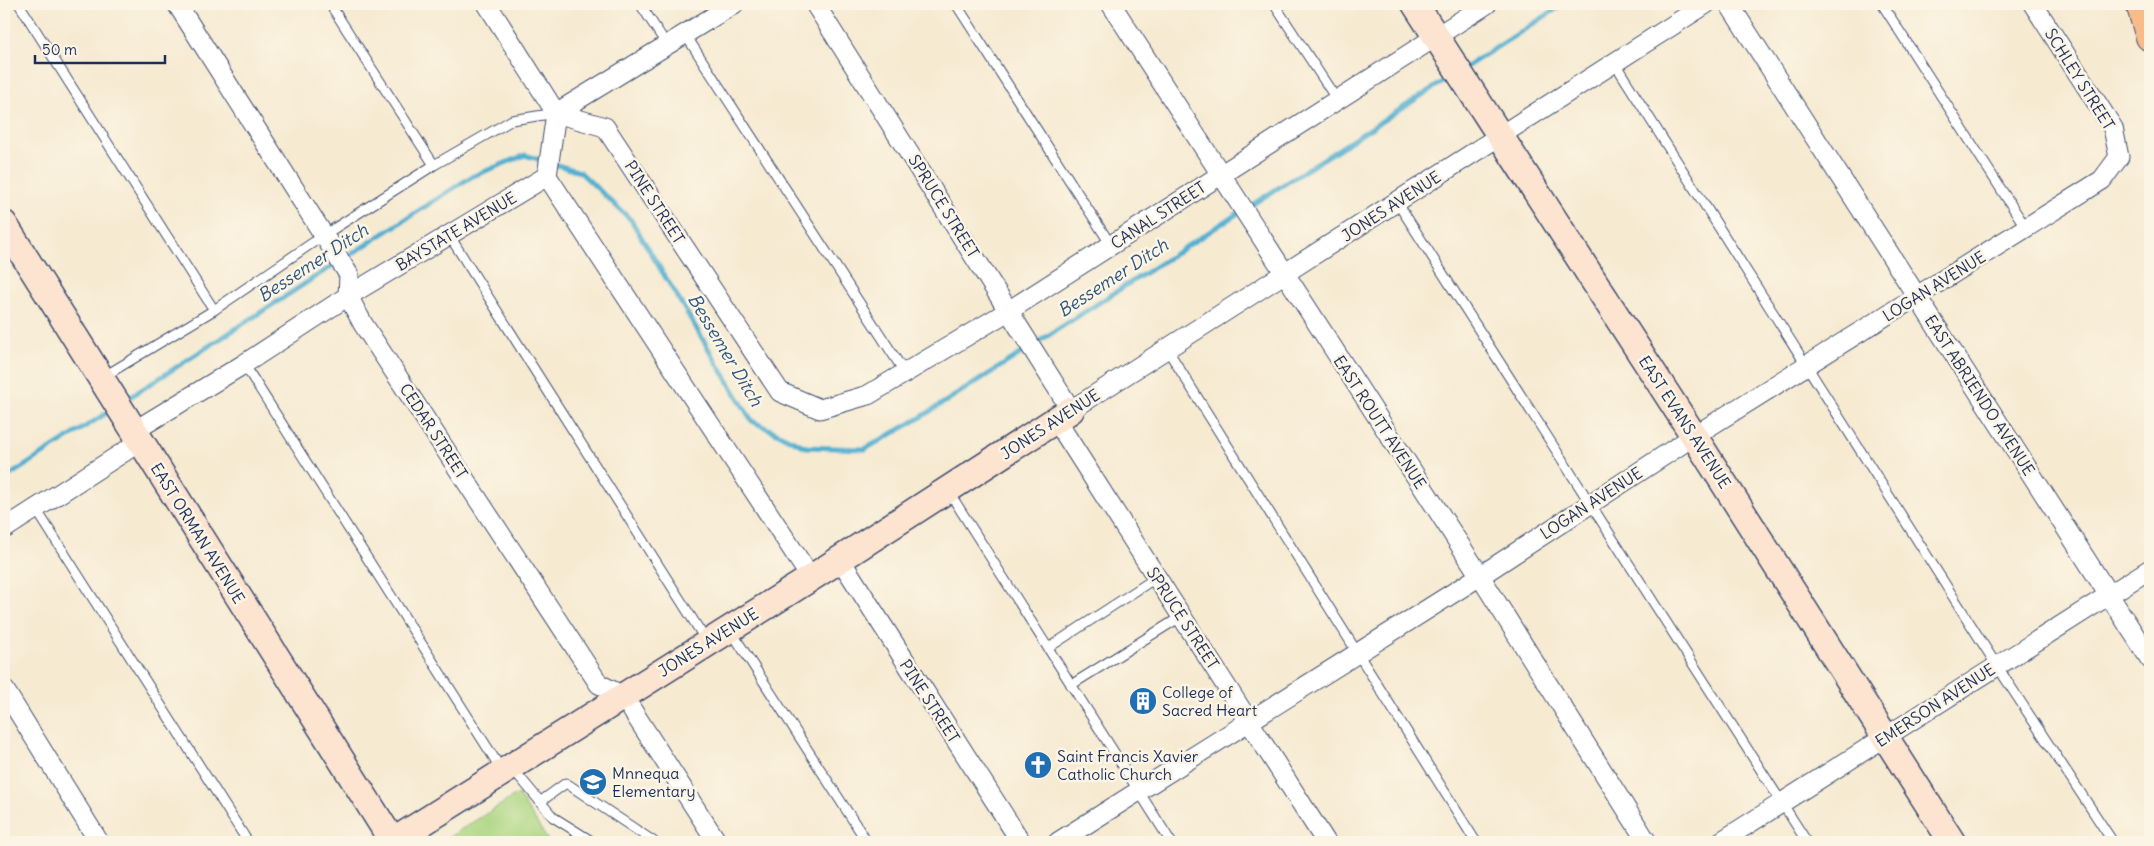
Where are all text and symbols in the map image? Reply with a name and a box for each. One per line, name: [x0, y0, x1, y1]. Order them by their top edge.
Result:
street label: SCHLEY STREET: [2041, 24, 2119, 134]
scale bar: [35, 32, 165, 64]
text: 50 m: [42, 40, 77, 59]
street label: SPRUCE STREET: [904, 151, 984, 261]
street label: PINE STREET: [621, 157, 689, 247]
street label: JONES AVENUE: [1338, 166, 1444, 246]
street label: CANAL STREET: [1107, 177, 1209, 253]
street label: BAYSTATE AVENUE: [392, 187, 520, 275]
water label: Bessemer Ditch: [253, 218, 373, 307]
water label: Bessemer Ditch: [1053, 233, 1173, 322]
street label: LOGAN AVENUE: [1879, 246, 1989, 326]
water label: Bessemer Ditch: [683, 289, 768, 411]
street label: EAST ABRIENDO AVENUE: [1921, 311, 2039, 479]
street label: EAST ROUTT AVENUE: [1329, 351, 1431, 493]
street label: EAST EVANS AVENUE: [1635, 352, 1735, 492]
street label: CEDAR STREET: [396, 379, 472, 483]
street label: JONES AVENUE: [997, 384, 1103, 464]
street label: EAST ORMAN AVENUE: [147, 459, 249, 607]
street label: LOGAN AVENUE: [1536, 463, 1646, 543]
street label: SPRUCE STREET: [1143, 563, 1223, 673]
street label: JONES AVENUE: [654, 603, 762, 681]
street label: PINE STREET: [896, 656, 964, 746]
street label: EMERSON AVENUE: [1871, 659, 1999, 751]
place label: College of Sacred Heart: [1162, 682, 1258, 720]
building icon: College of Sacred Heart: [1128, 686, 1158, 716]
place label: Saint Francis Xavier Catholic Church: [1057, 746, 1199, 784]
church icon: Saint Francis Xavier Catholic Church: [1023, 750, 1053, 780]
place label: Mnnequa Elementary: [612, 763, 696, 801]
school or university icon: Mnnequa Elementary: [578, 767, 608, 797]

